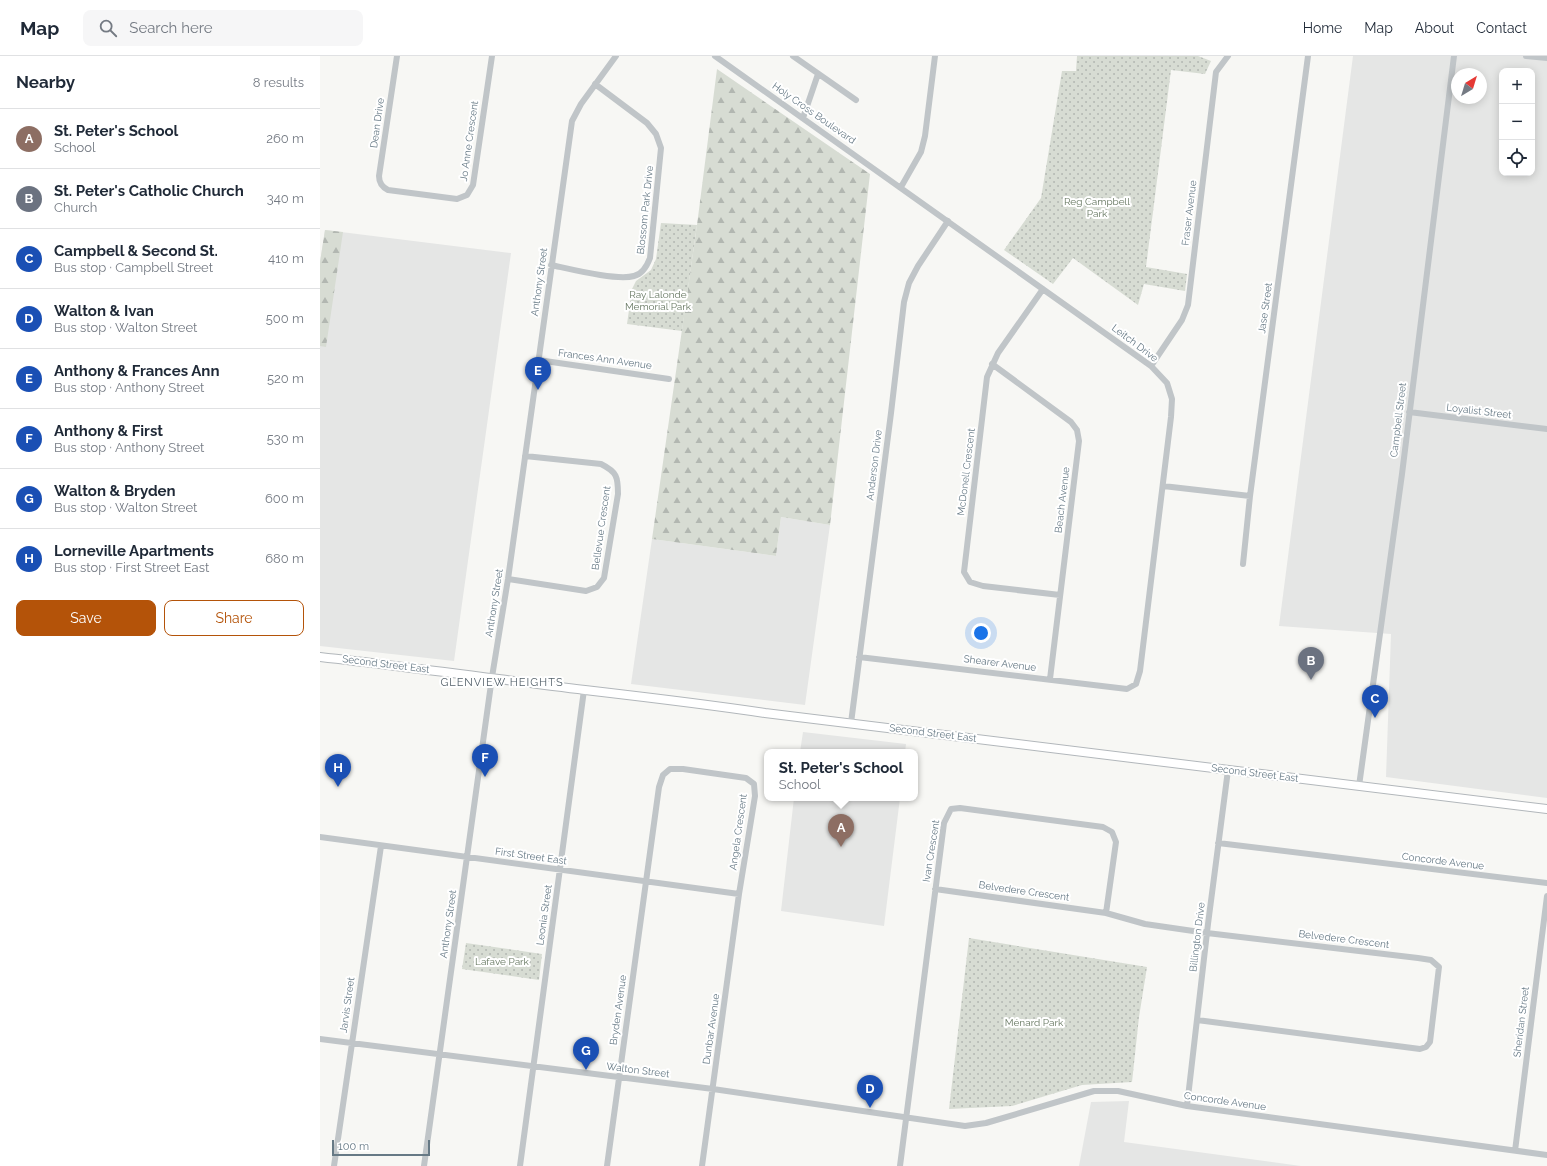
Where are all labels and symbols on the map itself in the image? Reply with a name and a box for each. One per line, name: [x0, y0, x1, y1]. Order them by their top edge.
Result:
north arrow: [1451, 68, 1487, 104]
street label: Holy Cross Boulevard: [770, 80, 858, 146]
street label: Dean Drive: [368, 97, 386, 149]
street label: Jo Anne Crescent: [458, 99, 480, 182]
street label: Blossom Park Drive: [635, 165, 655, 255]
street label: Fraser Avenue: [1180, 180, 1198, 246]
park label: Reg Campbell Park: [1064, 196, 1130, 219]
street label: Anthony Street: [529, 247, 549, 317]
street label: Jase Street: [1256, 281, 1274, 334]
park label: Ray Lalonde Memorial Park: [625, 289, 692, 312]
street label: Leitch Drive: [1110, 322, 1160, 364]
street label: Frances Ann Avenue: [557, 347, 653, 371]
pin: E: [525, 357, 551, 390]
street label: Campbell Street: [1388, 381, 1408, 458]
street label: Loyalist Street: [1446, 402, 1513, 421]
street label: McDonell Crescent: [955, 427, 977, 516]
street label: Anderson Drive: [864, 429, 884, 501]
street label: Beach Avenue: [1052, 466, 1072, 534]
street label: Bellevue Crescent: [590, 485, 612, 571]
street label: Anthony Street: [483, 568, 505, 638]
your location: [971, 623, 991, 643]
pin: B: [1298, 647, 1324, 680]
street label: Second Street East: [342, 653, 431, 675]
street label: Shearer Avenue: [963, 653, 1037, 673]
district label: GLENVIEW HEIGHTS: [440, 676, 564, 689]
pin: C: [1362, 685, 1388, 718]
street label: Second Street East: [889, 722, 978, 744]
pin: F: [472, 744, 498, 777]
pin: H: [325, 754, 351, 787]
street label: Second Street East: [1211, 762, 1300, 784]
street label: Angela Crescent: [727, 793, 749, 871]
pin: A: [828, 814, 854, 847]
street label: Ivan Crescent: [921, 818, 941, 883]
street label: First Street East: [494, 846, 568, 867]
street label: Concorde Avenue: [1401, 850, 1485, 872]
street label: Belvedere Crescent: [978, 879, 1071, 903]
street label: Leonia Street: [534, 883, 554, 946]
street label: Anthony Street: [438, 889, 458, 959]
street label: Billington Drive: [1187, 902, 1207, 972]
street label: Belvedere Crescent: [1298, 928, 1391, 950]
park label: Lafave Park: [475, 956, 530, 967]
street label: Bryden Avenue: [608, 974, 628, 1046]
street label: Jarvis Street: [338, 976, 356, 1034]
street label: Sheridan Street: [1511, 985, 1531, 1058]
street label: Dunbar Avenue: [701, 993, 721, 1065]
park label: Ménard Park: [1005, 1017, 1064, 1028]
pin: G: [573, 1037, 599, 1070]
street label: Walton Street: [606, 1061, 671, 1079]
pin: D: [857, 1075, 883, 1108]
street label: Concorde Avenue: [1183, 1090, 1267, 1112]
scale bar: [332, 1138, 430, 1157]

